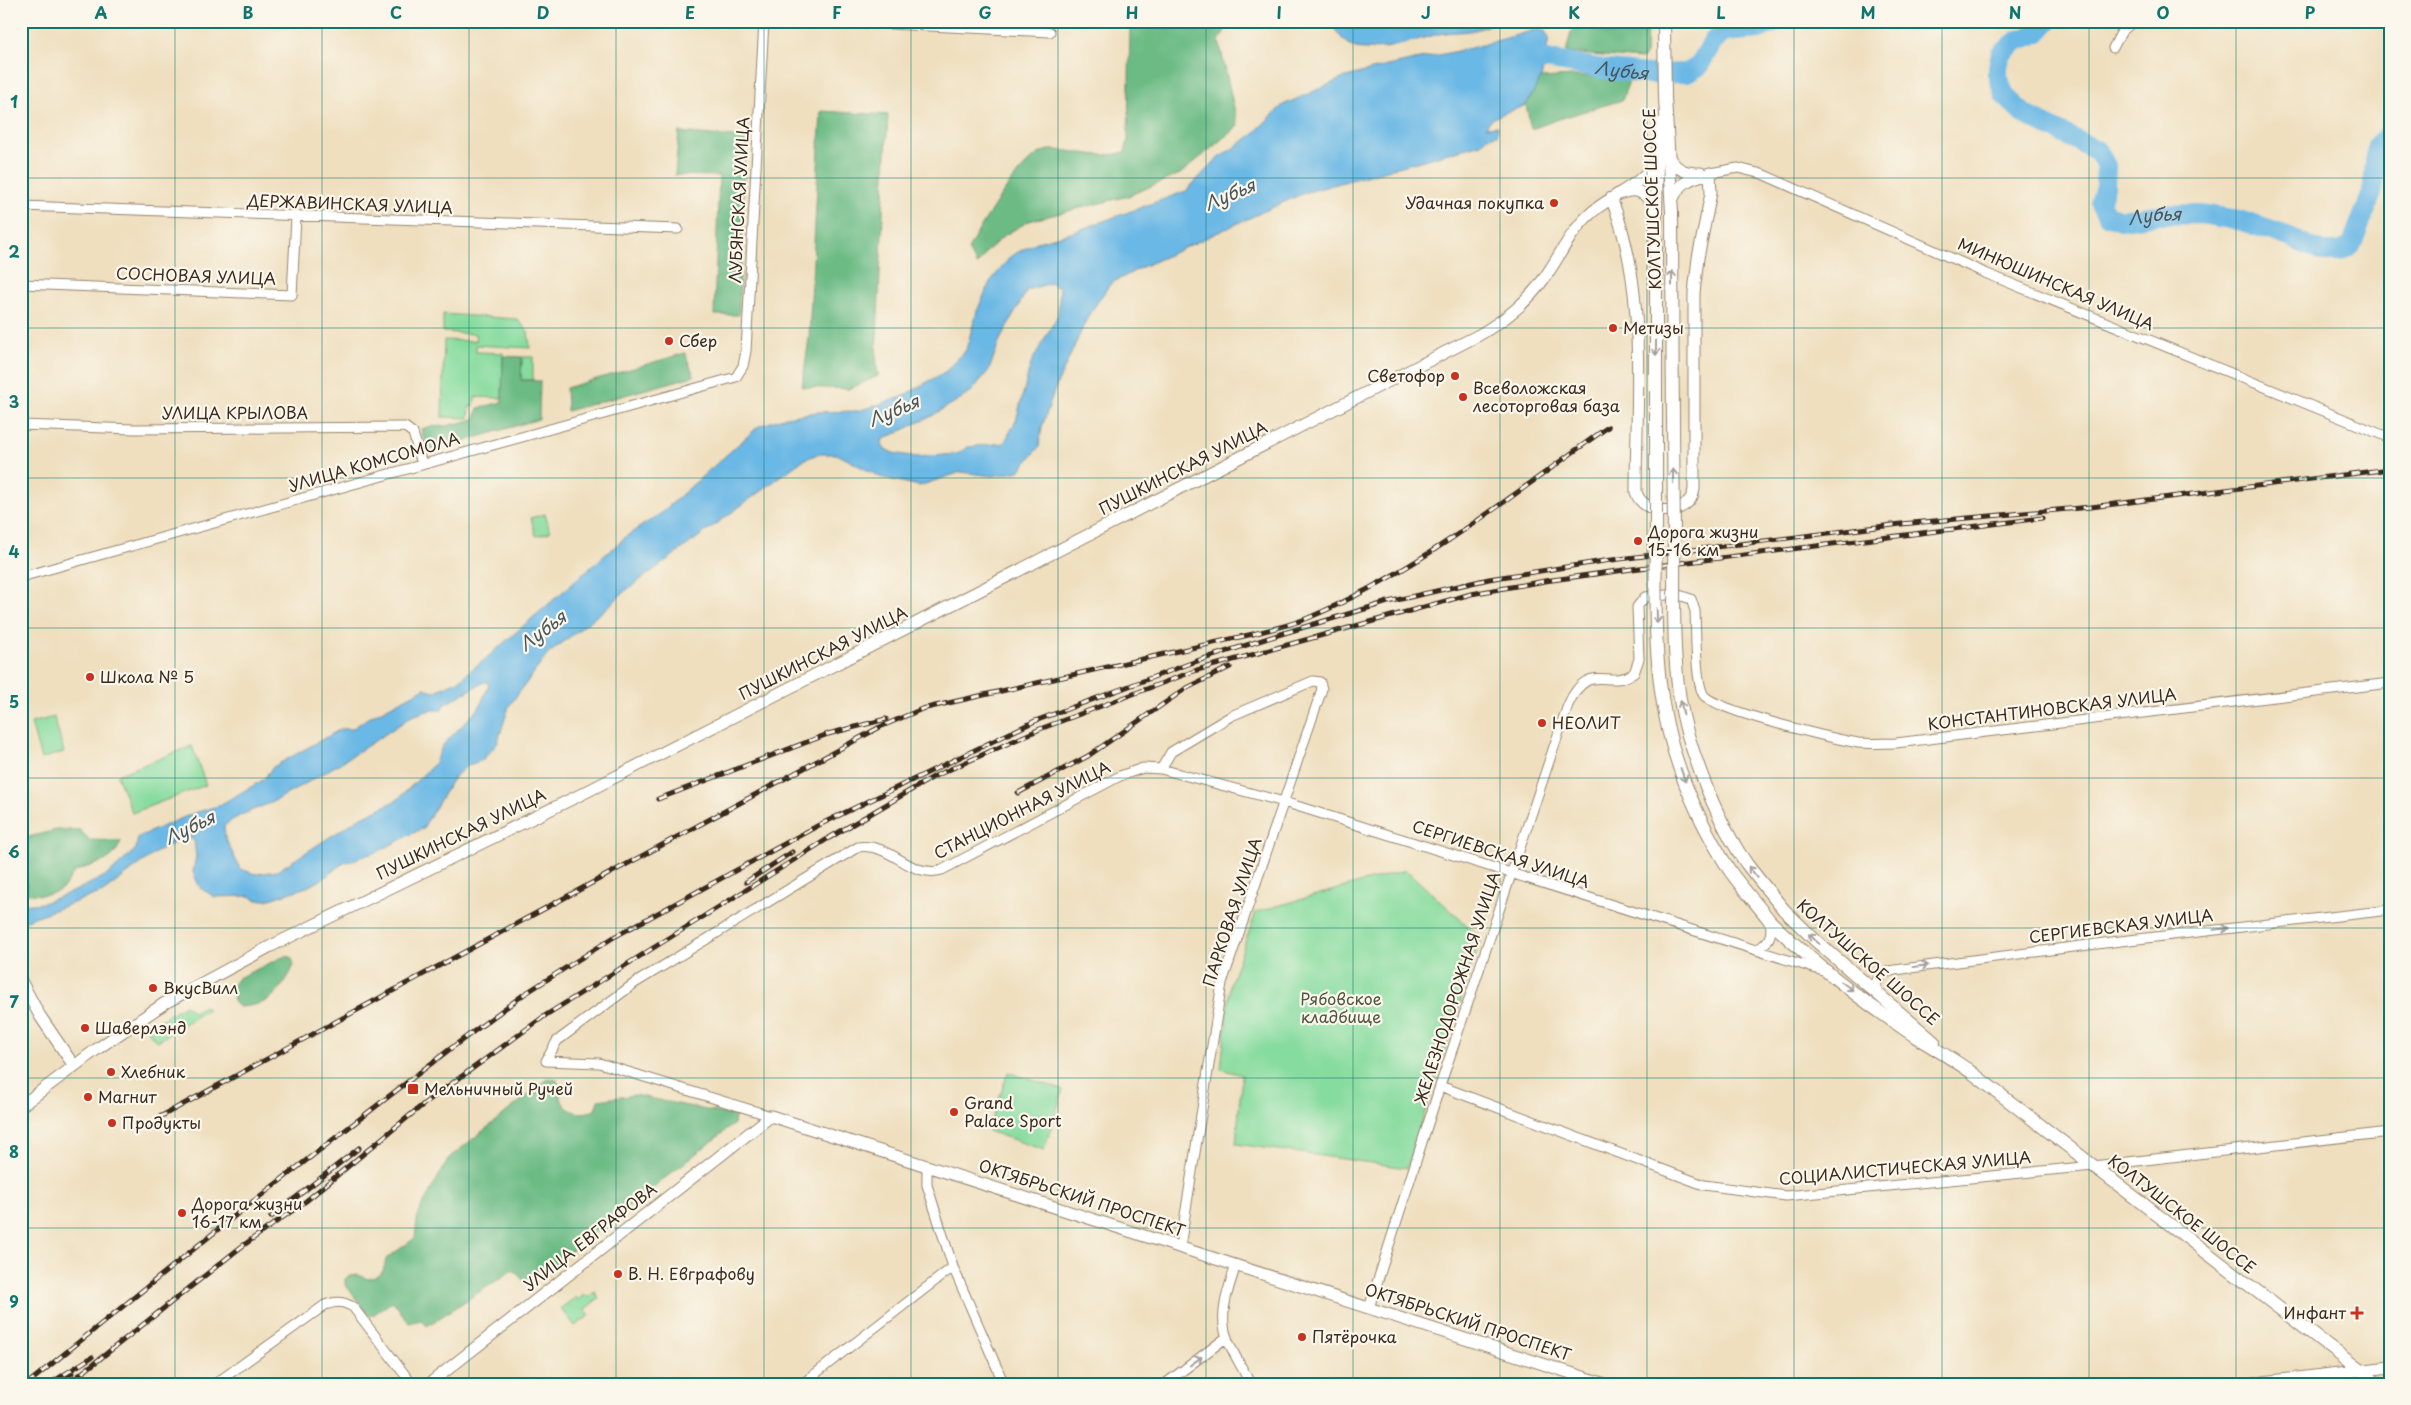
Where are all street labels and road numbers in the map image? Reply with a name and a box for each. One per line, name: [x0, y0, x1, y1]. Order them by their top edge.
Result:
street label: КОЛТУШСКОЕ ШОССЕ: [1636, 108, 1666, 290]
street label: ЛУБЯНСКАЯ УЛИЦА: [722, 116, 754, 284]
street label: ДЕРЖАВИНСКАЯ УЛИЦА: [246, 187, 453, 219]
street label: МИНЮШИНСКАЯ УЛИЦА: [1955, 231, 2158, 335]
street label: СОСНОВАЯ УЛИЦА: [116, 260, 276, 290]
street label: УЛИЦА КРЫЛОВА: [162, 400, 308, 424]
street label: ПУШКИНСКАЯ УЛИЦА: [1094, 414, 1271, 520]
street label: УЛИЦА КОМСОМОЛА: [285, 425, 462, 497]
street label: ПУШКИНСКАЯ УЛИЦА: [734, 599, 911, 705]
street label: КОНСТАНТИНОВСКАЯ УЛИЦА: [1926, 681, 2178, 735]
street label: СТАНЦИОННАЯ УЛИЦА: [929, 754, 1114, 864]
street label: ПУШКИНСКАЯ УЛИЦА: [372, 782, 549, 885]
street label: СЕРГИЕВСКАЯ УЛИЦА: [1410, 813, 1593, 893]
street label: ПАРКОВАЯ УЛИЦА: [1196, 834, 1267, 989]
street label: ЖЕЛЕЗНОДОРОЖНАЯ УЛИЦА: [1407, 868, 1505, 1108]
street label: КОЛТУШСКОЕ ШОССЕ: [1792, 893, 1945, 1030]
street label: СЕРГИЕВСКАЯ УЛИЦА: [2028, 902, 2214, 948]
street label: СОЦИАЛИСТИЧЕСКАЯ УЛИЦА: [1778, 1144, 2032, 1190]
street label: КОЛТУШСКОЕ ШОССЕ: [2104, 1148, 2262, 1279]
street label: ОКТЯБРЬСКИЙ ПРОСПЕКТ: [976, 1152, 1189, 1242]
street label: УЛИЦА ЕВГРАФОВА: [518, 1176, 662, 1296]
street label: ОКТЯБРЬСКИЙ ПРОСПЕКТ: [1362, 1276, 1575, 1366]

